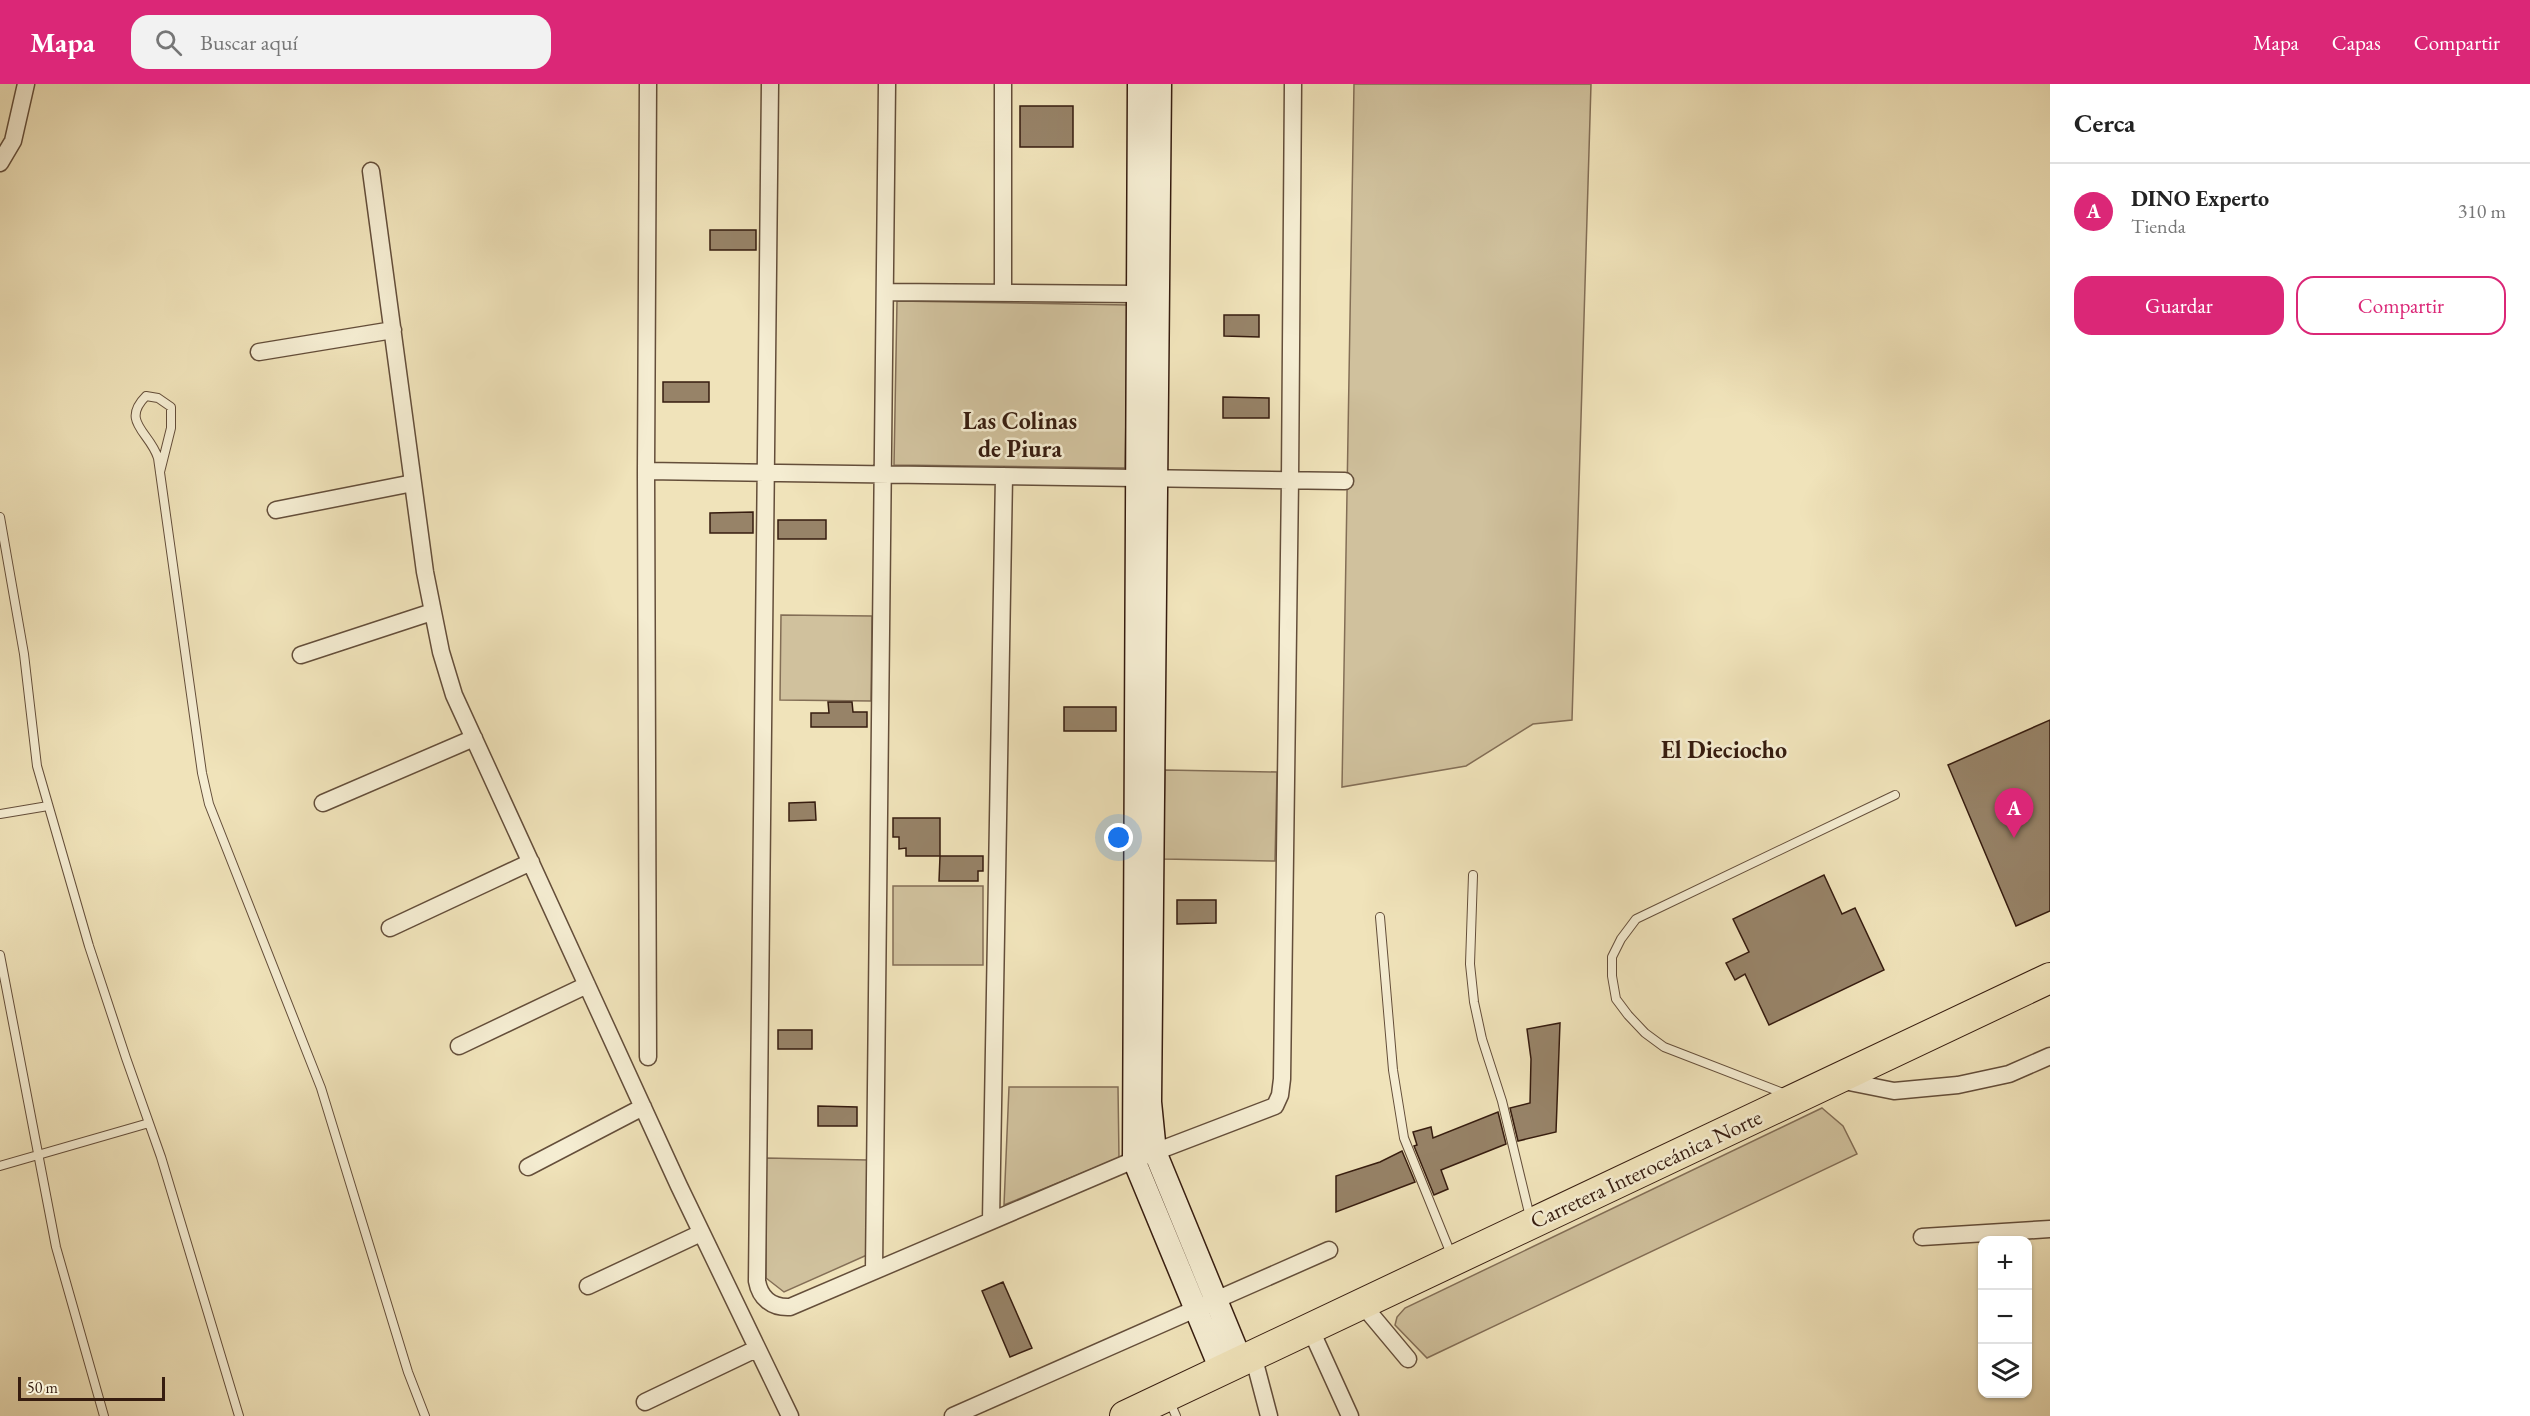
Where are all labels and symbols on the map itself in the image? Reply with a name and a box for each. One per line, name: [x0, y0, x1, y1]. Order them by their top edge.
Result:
district label: Las Colinas de Piura: [963, 405, 1077, 464]
district label: El Dieciocho: [1661, 734, 1787, 765]
pin: A: [1994, 788, 2034, 838]
your location: [1104, 823, 1133, 852]
street label: Carretera Interoceánica Norte: [1526, 1102, 1767, 1235]
scale bar: [18, 1374, 165, 1402]

